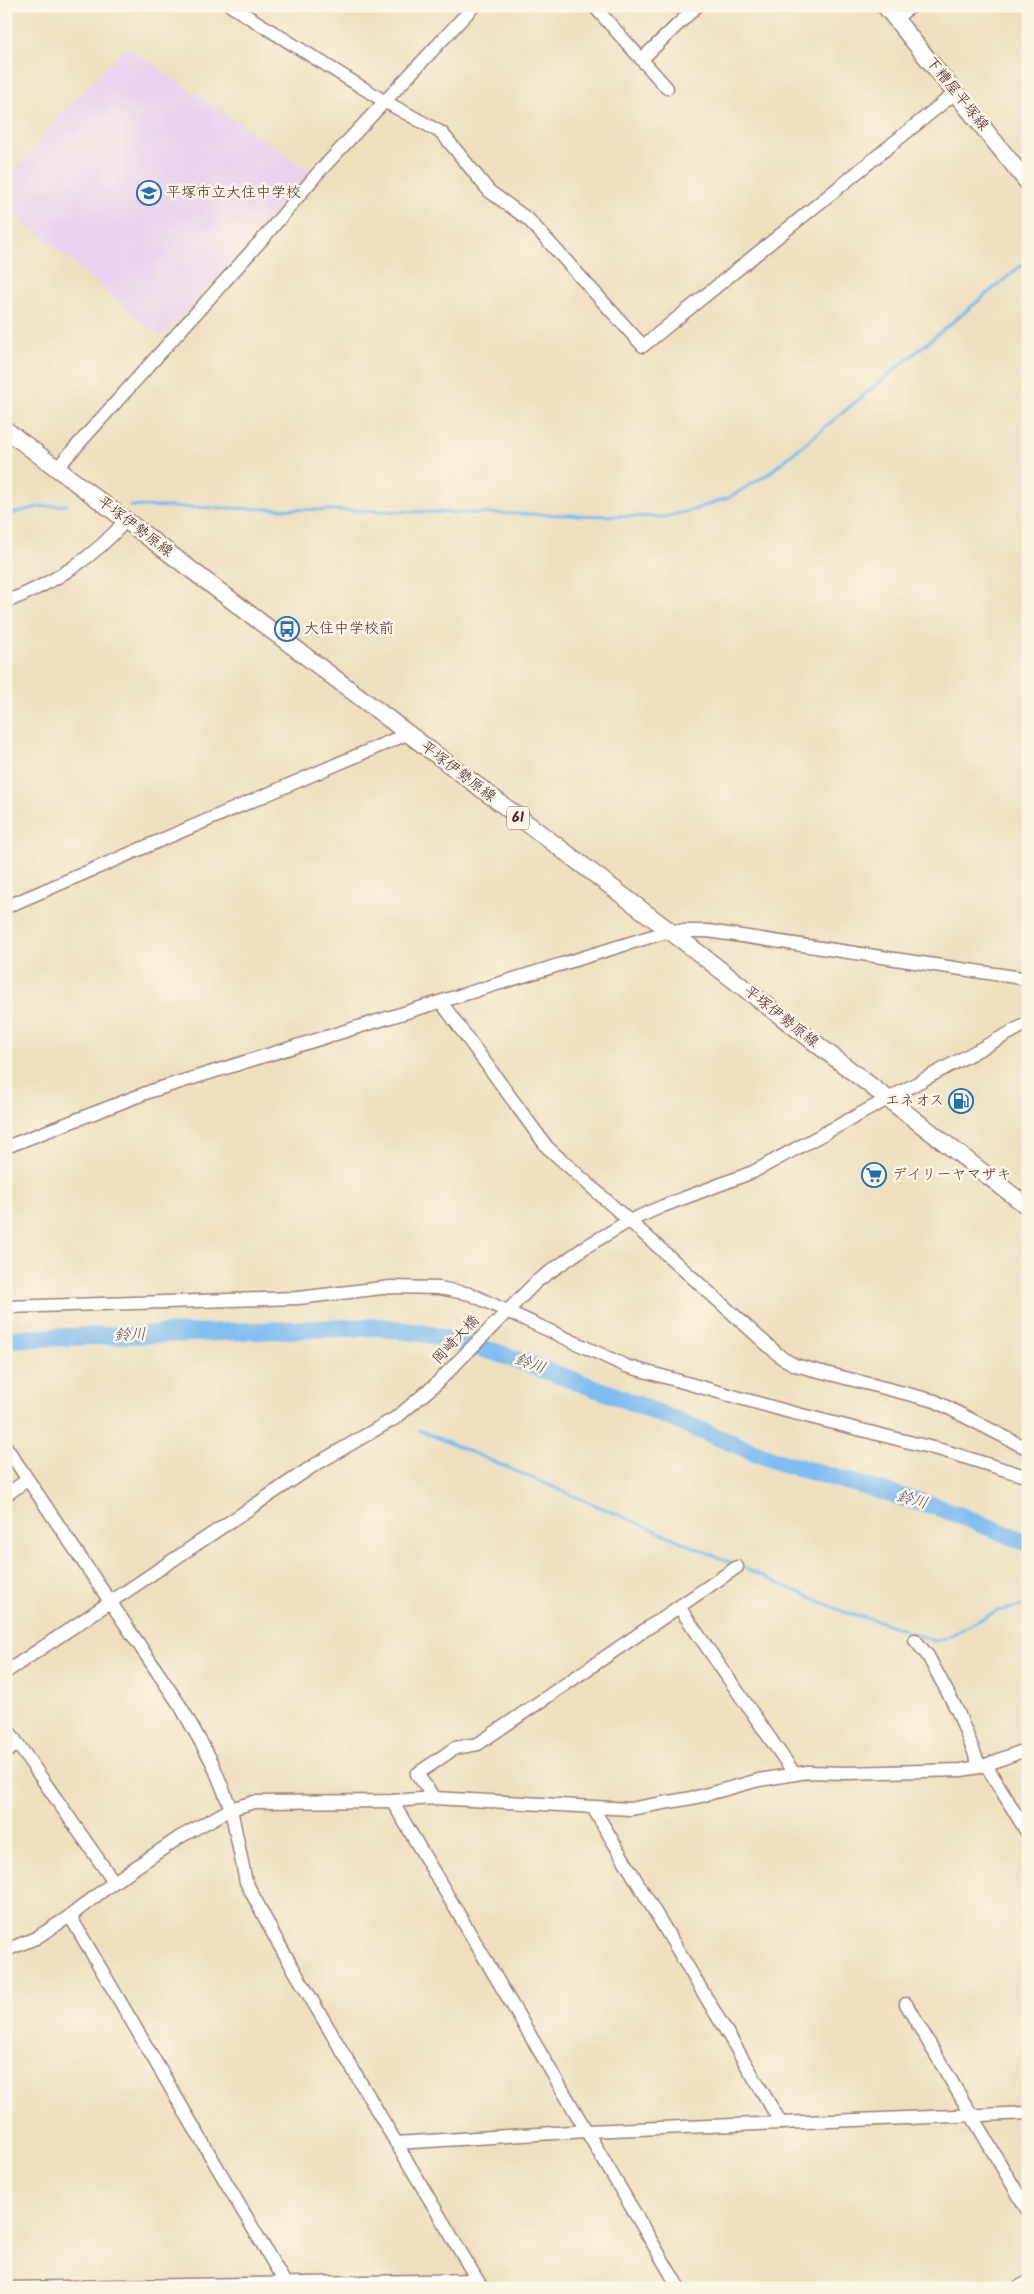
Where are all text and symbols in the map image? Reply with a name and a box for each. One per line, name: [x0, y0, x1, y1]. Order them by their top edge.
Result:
street label: 下糟屋平塚線: [919, 51, 995, 137]
school or university icon: 平塚市立大住中学校: [136, 180, 162, 206]
place label: 平塚市立大住中学校: [166, 181, 301, 205]
street label: 平塚伊勢原線: [92, 490, 178, 564]
bus stop icon: 大住中学校前: [274, 616, 300, 642]
place label: 大住中学校前: [304, 617, 394, 641]
street label: 平塚伊勢原線: [415, 735, 501, 809]
road number: 61: [507, 806, 529, 830]
street label: 平塚伊勢原線: [738, 980, 824, 1054]
fuel station icon: エネオス: [948, 1088, 974, 1114]
place label: エネオス: [885, 1089, 944, 1113]
supermarket icon: デイリーヤマザキ: [861, 1162, 887, 1188]
place label: デイリーヤマザキ: [892, 1163, 1011, 1187]
street label: 岡崎大橋: [427, 1310, 485, 1370]
water label: 鈴川: [114, 1322, 146, 1348]
water label: 鈴川: [511, 1347, 549, 1381]
water label: 鈴川: [893, 1484, 931, 1516]

